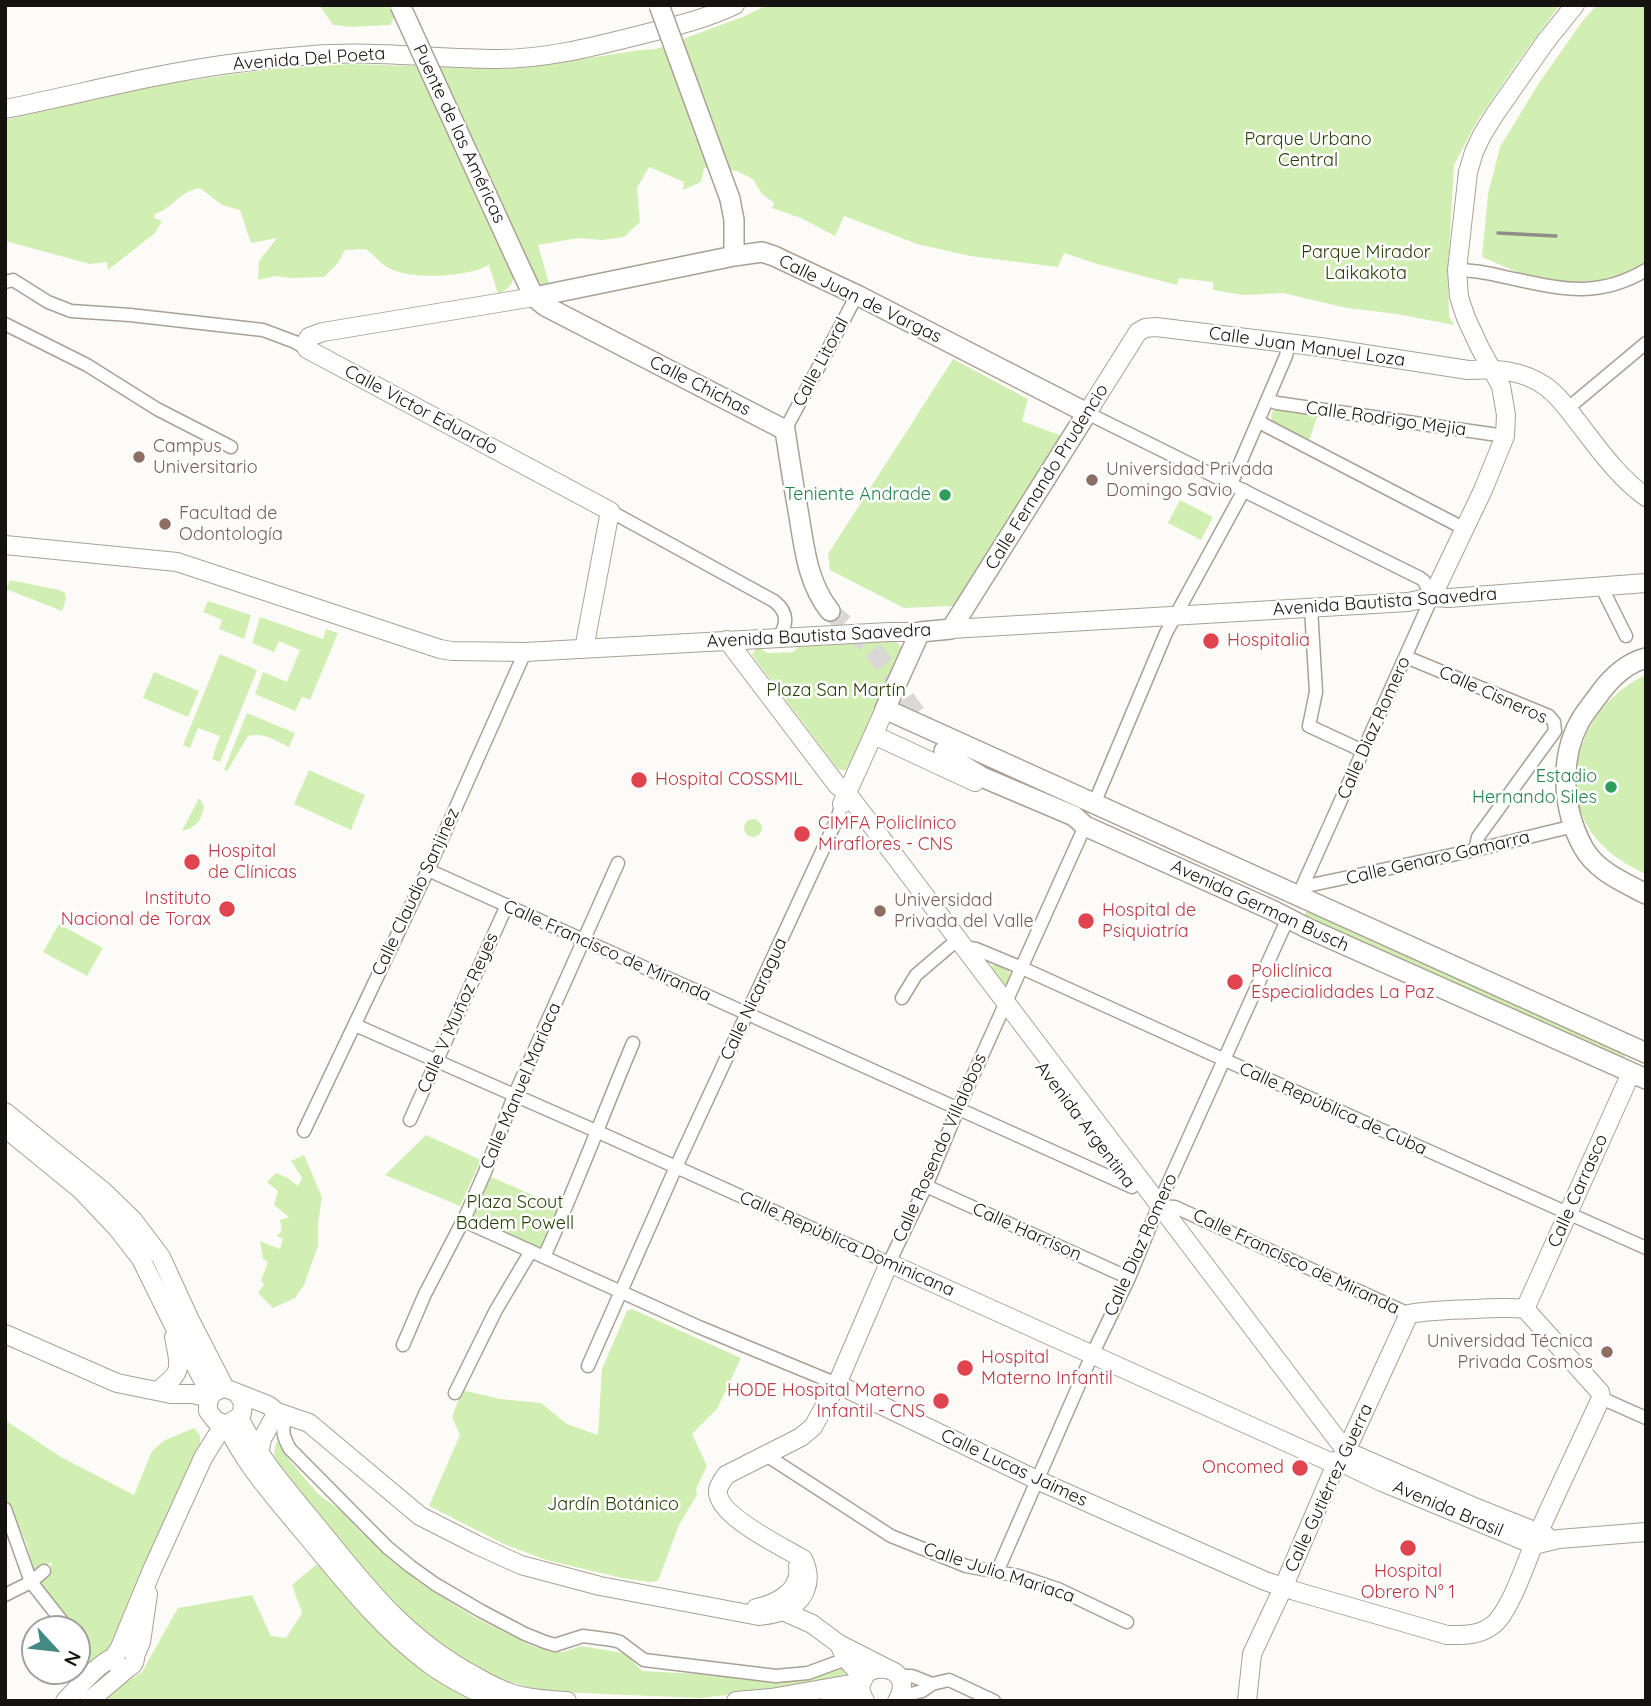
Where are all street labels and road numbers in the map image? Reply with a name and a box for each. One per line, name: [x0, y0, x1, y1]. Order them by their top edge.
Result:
street label: Puente de las Américas: [408, 41, 510, 227]
street label: Avenida Del Poeta: [232, 43, 386, 75]
street label: Calle Juan de Vargas: [775, 250, 945, 348]
street label: Calle Litoral: [788, 314, 854, 410]
street label: Calle Juan Manuel Loza: [1207, 323, 1407, 371]
street label: Calle Chichas: [646, 351, 754, 421]
street label: Calle Victor Eduardo: [341, 360, 501, 460]
street label: Calle Fernando Prudencio: [981, 380, 1113, 574]
street label: Calle Rodrigo Mejia: [1304, 397, 1468, 441]
street label: Avenida Bautista Saavedra: [1272, 583, 1498, 621]
street label: Avenida Bautista Saavedra: [706, 619, 932, 653]
street label: Calle Diaz Romero: [1333, 653, 1415, 803]
street label: Calle Cisneros: [1435, 661, 1551, 729]
street label: Calle Claudio Sanjinez: [368, 805, 464, 979]
street label: Calle Genaro Gamarra: [1344, 826, 1532, 890]
street label: Avenida German Busch: [1168, 855, 1352, 957]
street label: Calle Francisco de Miranda: [500, 895, 714, 1007]
street label: Calle V Muñoz Reyes: [413, 929, 503, 1097]
street label: Calle Nicaragua: [716, 934, 792, 1064]
street label: Calle Manuel Mariaca: [476, 999, 566, 1173]
street label: Calle Rosendo Villalobos: [889, 1050, 991, 1246]
street label: Avenida Argentina: [1030, 1058, 1140, 1192]
street label: Calle República de Cuba: [1236, 1058, 1430, 1160]
street label: Calle Carrasco: [1543, 1131, 1613, 1251]
street label: Calle Diaz Romero: [1100, 1170, 1182, 1320]
street label: Calle República Dominicana: [736, 1187, 958, 1301]
street label: Calle Harrison: [969, 1198, 1085, 1266]
street label: Calle Francisco de Miranda: [1189, 1205, 1403, 1319]
street label: Calle Gutiérrez Guerra: [1280, 1400, 1378, 1576]
street label: Calle Lucas Jaimes: [937, 1425, 1091, 1511]
street label: Avenida Brasil: [1390, 1476, 1506, 1542]
street label: Calle Julio Mariaca: [921, 1538, 1077, 1608]

